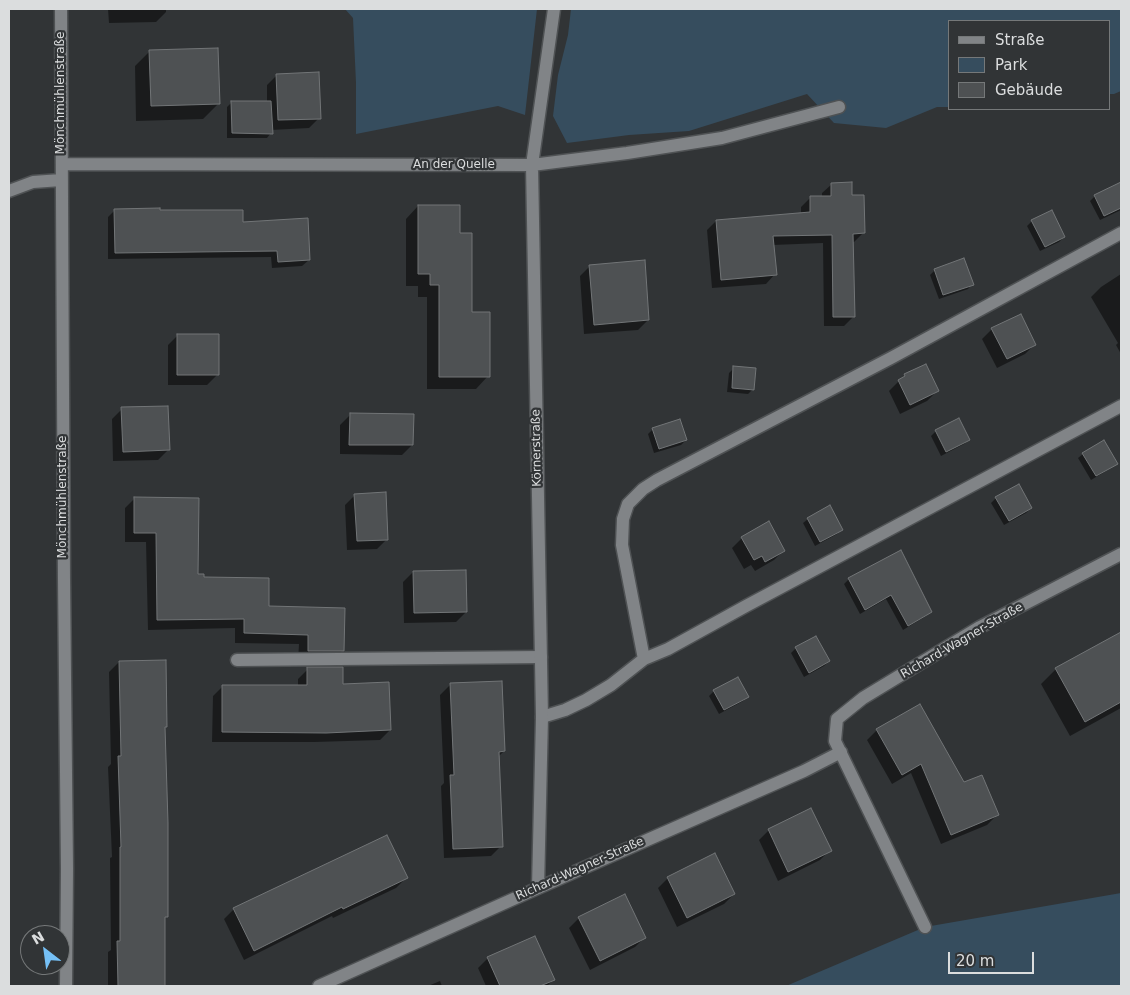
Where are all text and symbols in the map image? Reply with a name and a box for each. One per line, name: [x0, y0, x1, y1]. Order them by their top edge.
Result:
legend: [948, 20, 1110, 110]
text: Straße: [995, 31, 1044, 49]
street label: Mönchmühlenstraße: [54, 32, 68, 154]
text: Park: [995, 56, 1027, 74]
text: Gebäude: [995, 81, 1063, 99]
street label: An der Quelle: [413, 158, 495, 172]
street label: Körnerstraße: [529, 409, 545, 487]
street label: Mönchmühlenstraße: [56, 436, 70, 558]
street label: Richard-Wagner-Straße: [898, 600, 1026, 682]
street label: Richard-Wagner-Straße: [514, 834, 646, 904]
north arrow: [20, 925, 70, 975]
text: N: [29, 928, 47, 948]
scale bar: [950, 942, 1036, 974]
text: 20 m: [956, 952, 994, 970]

